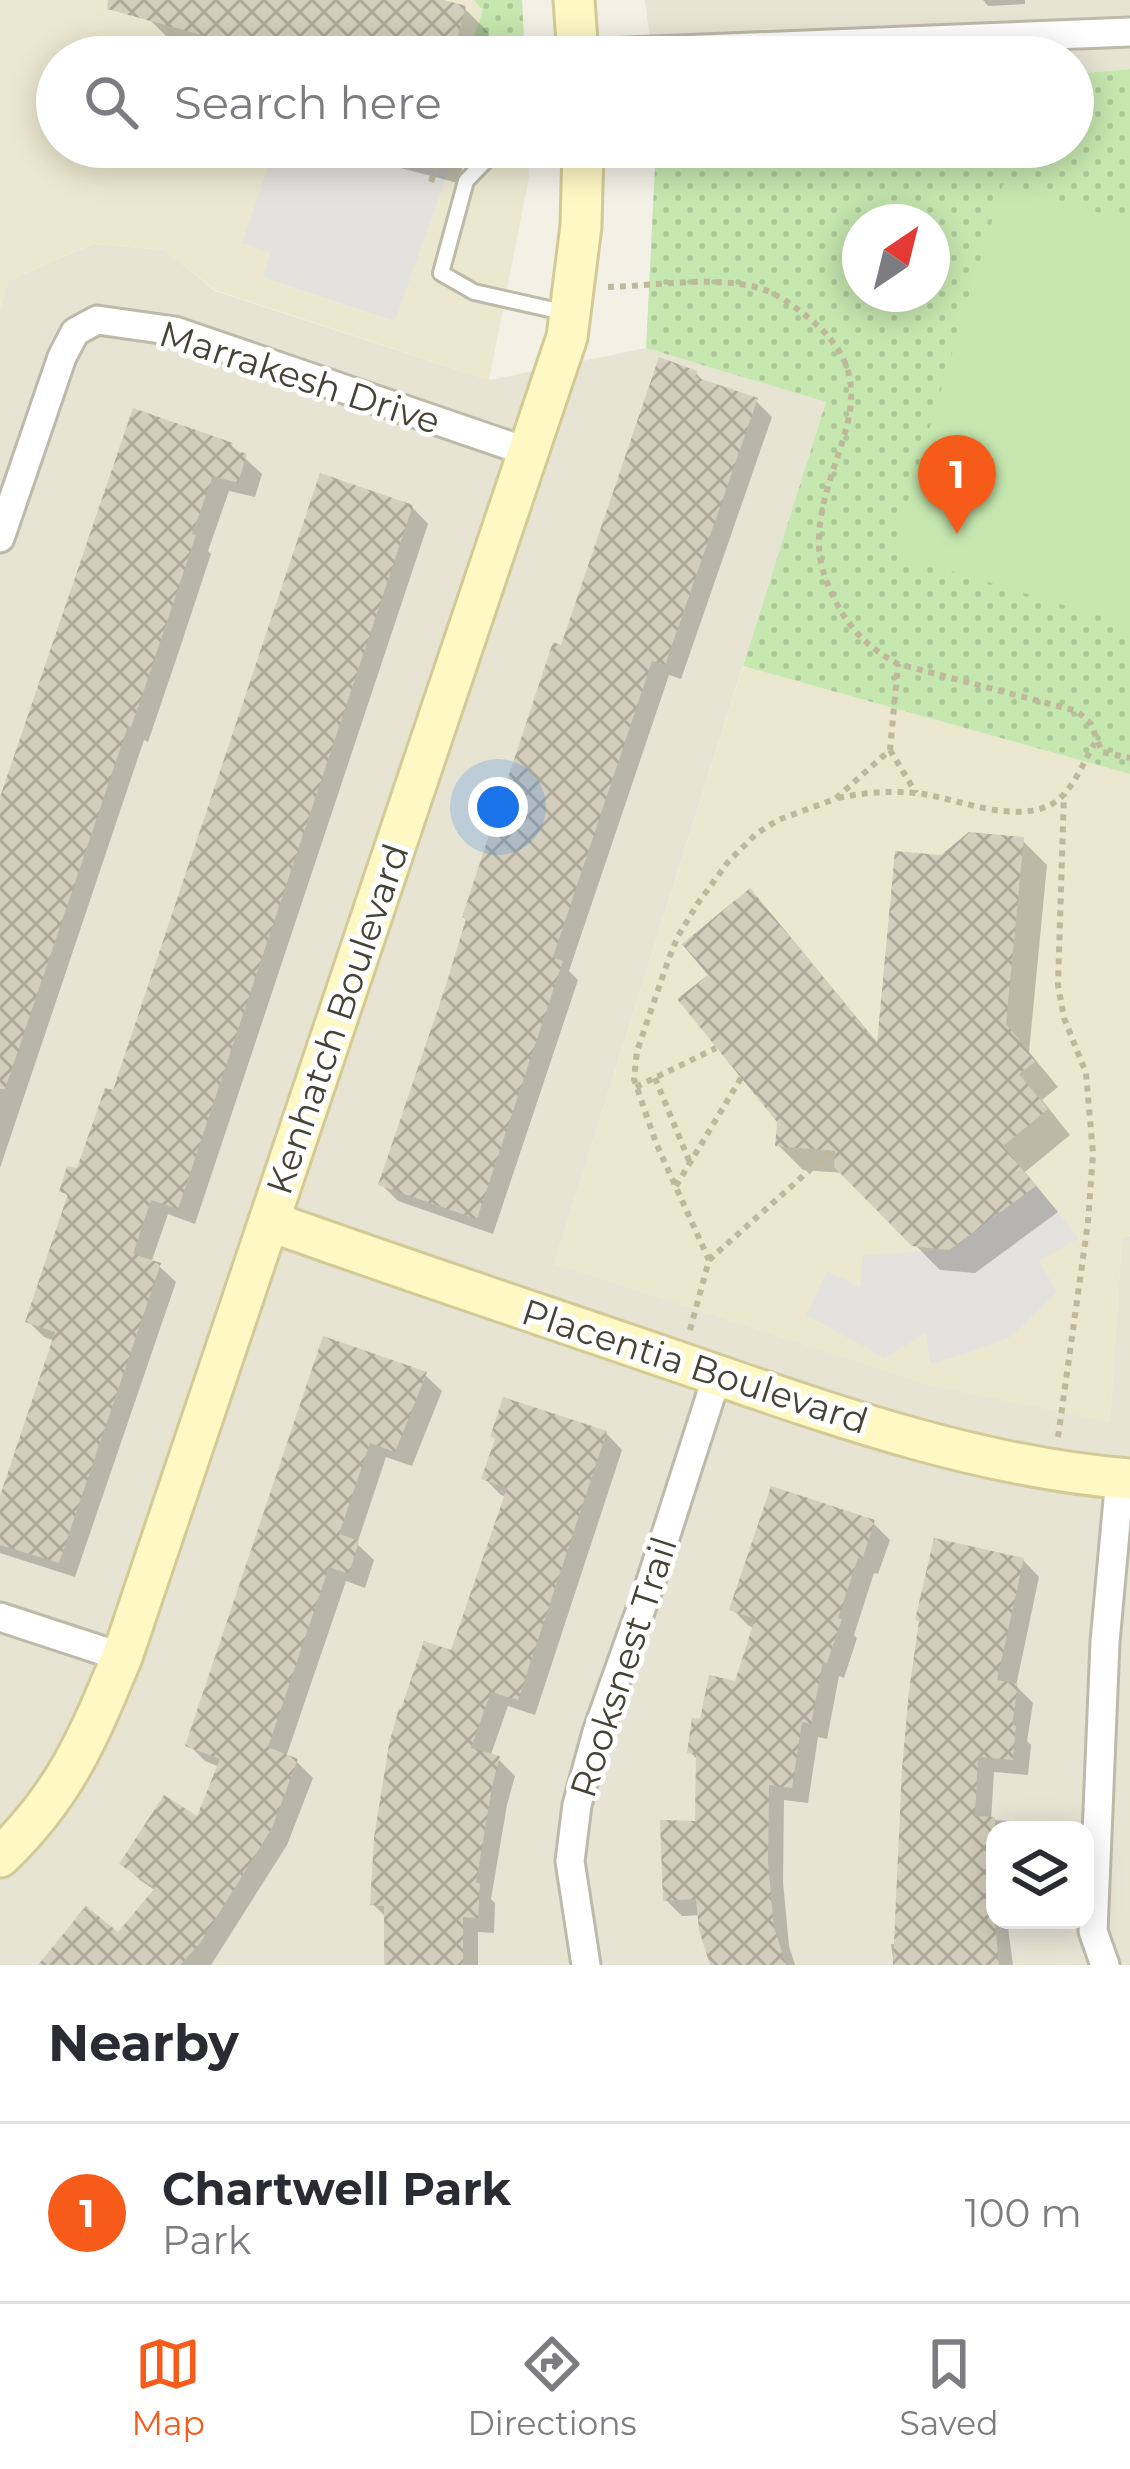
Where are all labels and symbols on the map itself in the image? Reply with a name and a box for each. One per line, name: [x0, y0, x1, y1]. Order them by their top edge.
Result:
north arrow: [842, 204, 950, 312]
street label: Marrakesh Drive: [154, 311, 446, 443]
pin: 1: [918, 435, 996, 534]
your location: [468, 777, 528, 837]
street label: Kenhatch Boulevard: [256, 838, 418, 1200]
street label: Placentia Boulevard: [516, 1289, 874, 1443]
street label: Rooksnest Trail: [560, 1531, 686, 1803]

